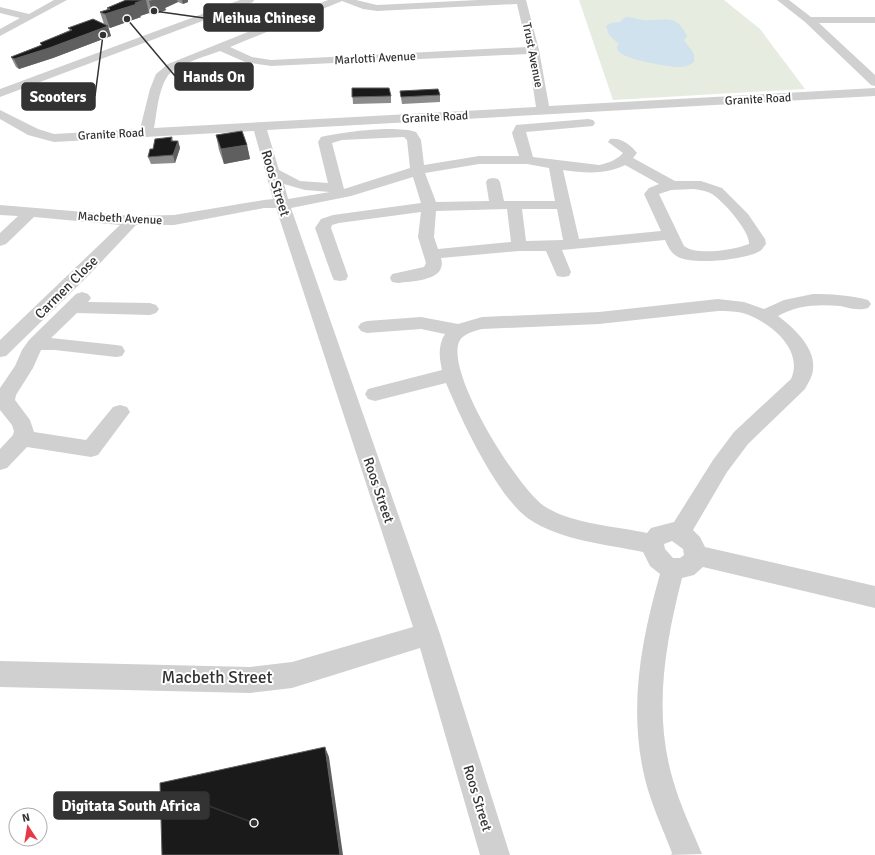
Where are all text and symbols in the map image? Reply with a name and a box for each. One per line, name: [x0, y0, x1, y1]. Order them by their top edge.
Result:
callout: Meihua Chinese: [204, 4, 323, 31]
text: Meihua Chinese: [212, 9, 316, 27]
street label: Trust Avenue: [519, 21, 546, 89]
street label: Marlotti Avenue: [334, 49, 416, 68]
callout: Hands On: [175, 63, 253, 90]
text: Hands On: [183, 68, 245, 86]
callout: Scooters: [22, 83, 95, 110]
text: Scooters: [30, 88, 87, 106]
street label: Granite Road: [725, 90, 792, 109]
street label: Granite Road: [402, 108, 469, 127]
street label: Granite Road: [78, 125, 145, 144]
street label: Roos Street: [257, 148, 294, 218]
street label: Macbeth Avenue: [77, 209, 163, 228]
street label: Carmen Close: [31, 252, 101, 322]
street label: Roos Street: [359, 455, 398, 525]
street label: Macbeth Street: [161, 667, 273, 688]
street label: Roos Street: [459, 763, 496, 833]
callout: Digitata South Africa: [54, 792, 209, 819]
text: Digitata South Africa: [62, 797, 201, 815]
north arrow: [8, 807, 48, 847]
text: N: [21, 811, 31, 825]

